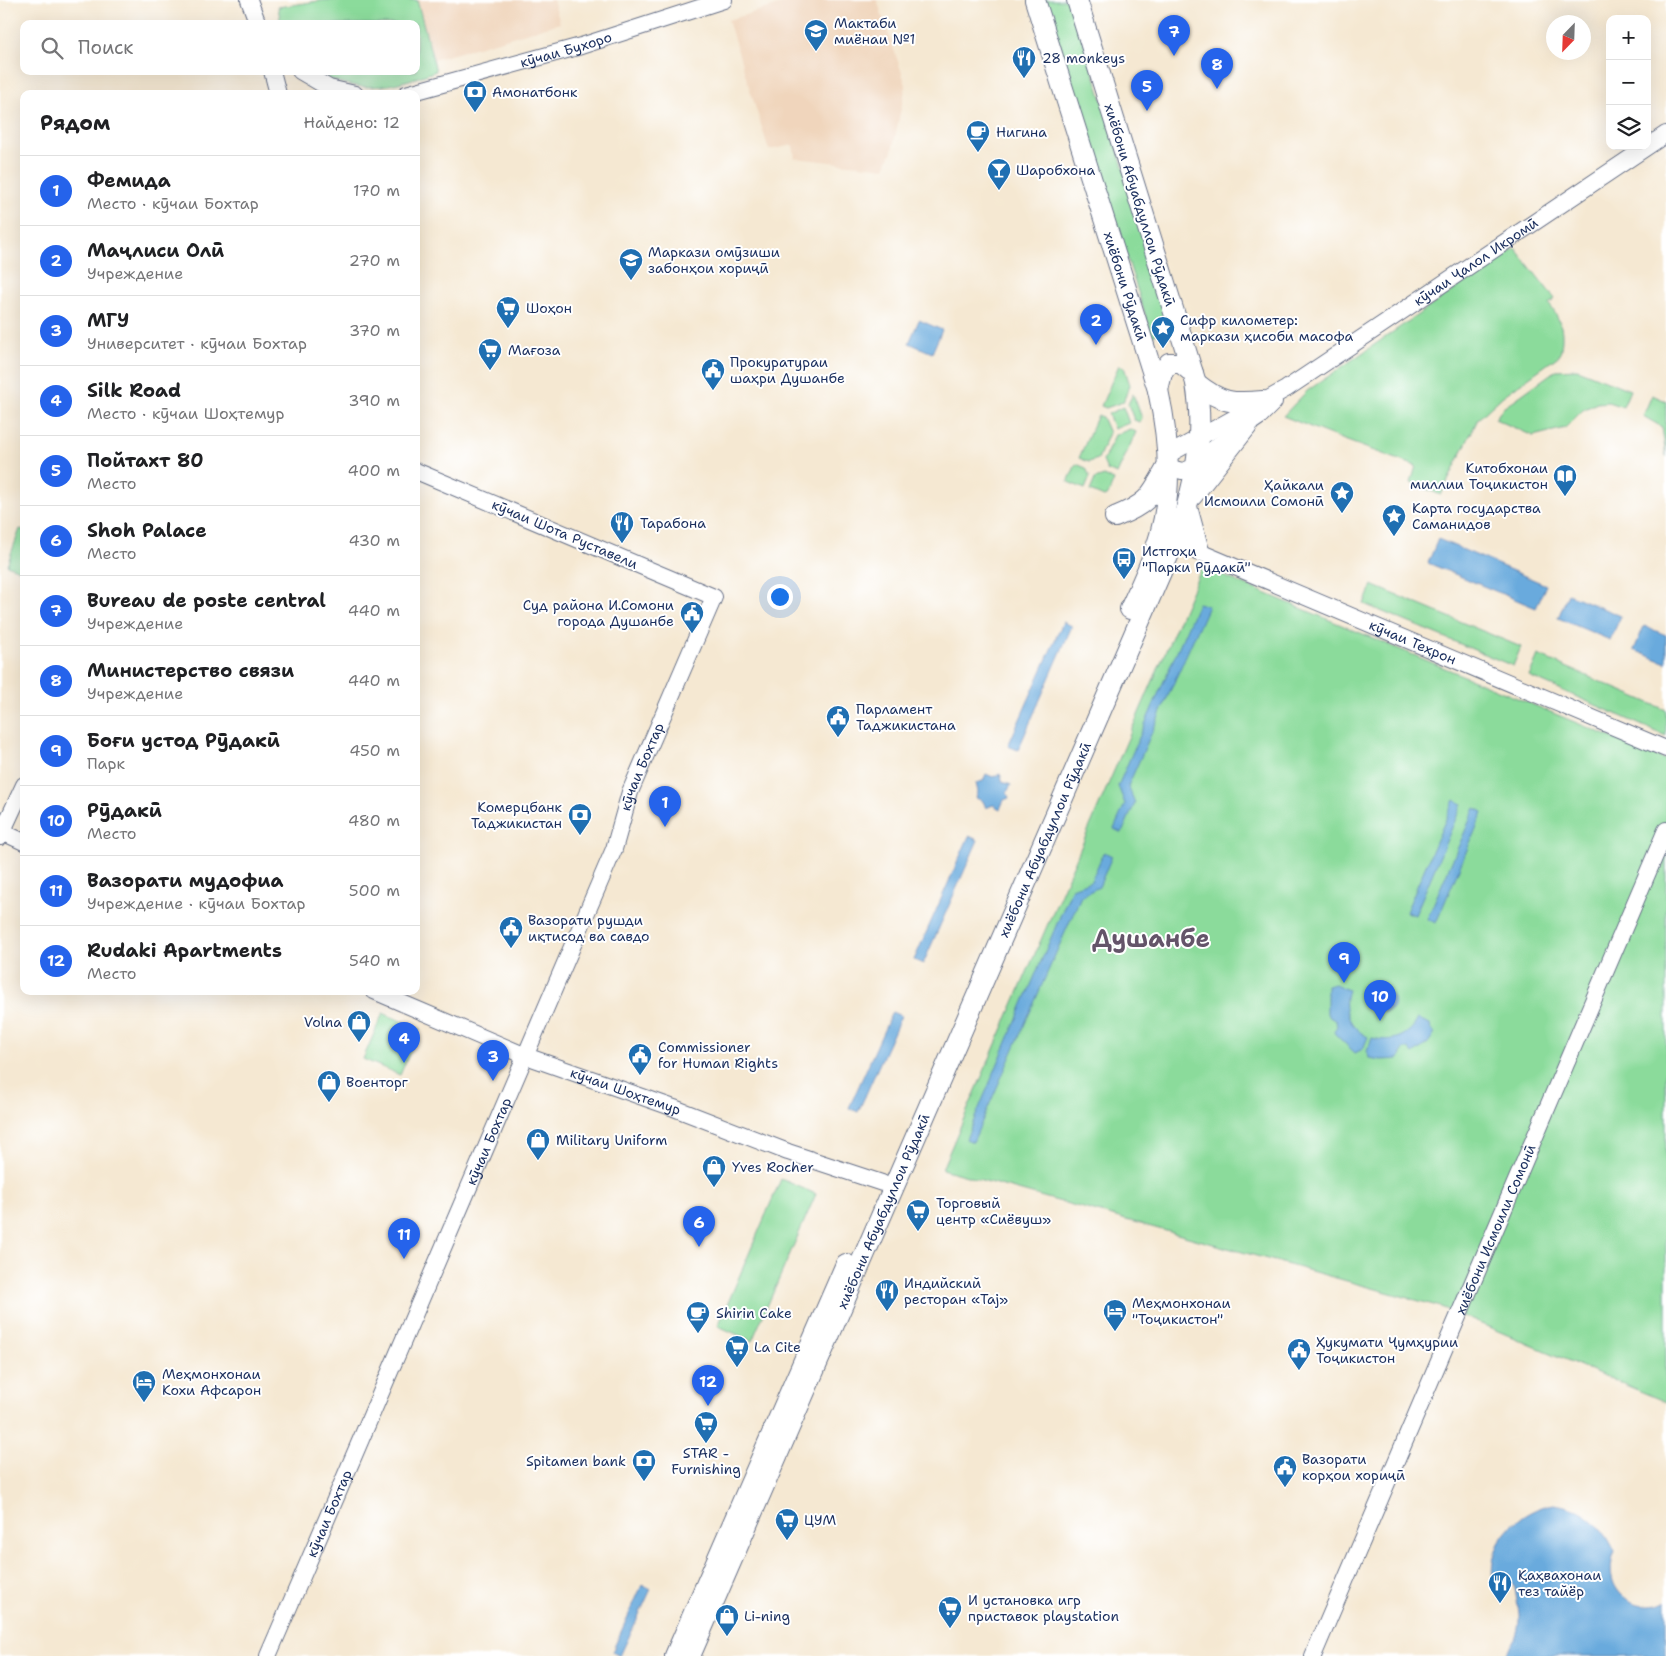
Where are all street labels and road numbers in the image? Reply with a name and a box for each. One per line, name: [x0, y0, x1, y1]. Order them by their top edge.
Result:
street label: кӯчаи Бухоро: [518, 28, 614, 71]
street label: хиёбони Абуабдуллои Рӯдакӣ: [1101, 101, 1179, 309]
street label: кӯчаи Ҷалол Икромӣ: [1410, 214, 1541, 310]
street label: хиёбони Рӯдакӣ: [1100, 229, 1151, 343]
street label: кӯчаи Шота Руставели: [489, 495, 641, 573]
street label: кӯчаи Теҳрон: [1367, 616, 1459, 668]
street label: кӯчаи Бохтар: [616, 720, 668, 813]
street label: хиёбони Абуабдуллои Рӯдакӣ: [994, 739, 1095, 940]
street label: кӯчаи Шоҳтемур: [568, 1063, 684, 1119]
street label: кӯчаи Бохтар: [462, 1095, 515, 1188]
street label: хиёбони Абуабдуллои Рӯдакӣ: [833, 1111, 934, 1312]
street label: хиёбони Исмоили Сомонӣ: [1451, 1142, 1540, 1317]
street label: кӯчаи Бохтар: [302, 1467, 356, 1560]

